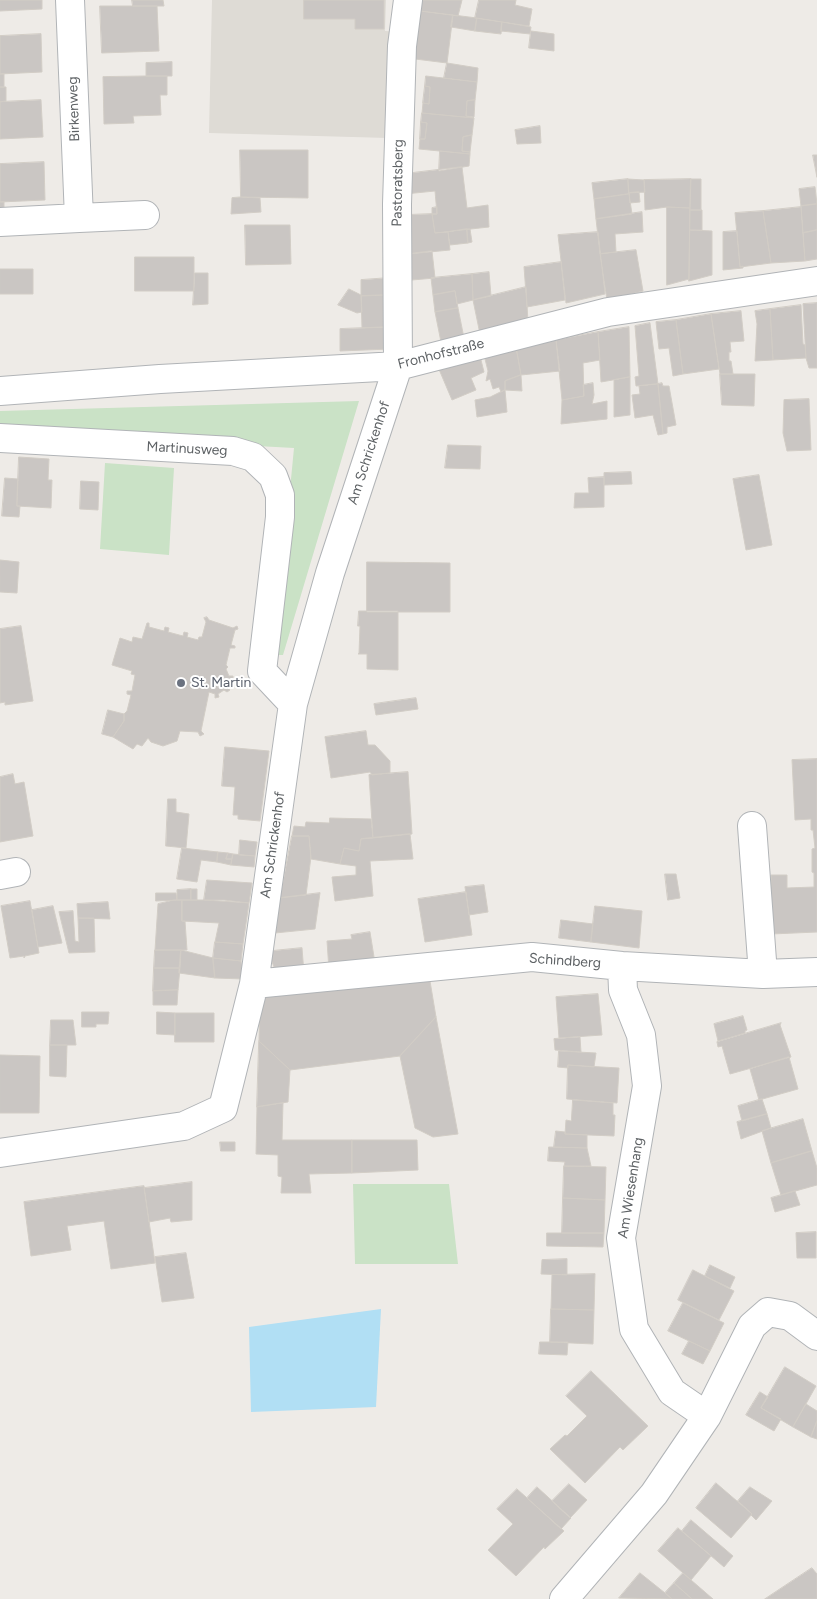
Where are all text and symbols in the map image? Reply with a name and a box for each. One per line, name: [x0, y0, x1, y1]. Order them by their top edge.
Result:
street label: Birkenweg: [64, 76, 84, 142]
street label: Pastoratsberg: [389, 139, 407, 227]
street label: Fronhofstraße: [396, 335, 486, 373]
street label: Am Schrickenhof: [344, 399, 394, 507]
street label: Martinusweg: [146, 438, 228, 460]
place label: St. Martin: [191, 675, 251, 691]
marker: St. Martin: [175, 677, 187, 689]
street label: Am Schrickenhof: [257, 791, 289, 899]
street label: Schindberg: [528, 950, 602, 972]
street label: Am Wiesenhang: [615, 1136, 647, 1240]

